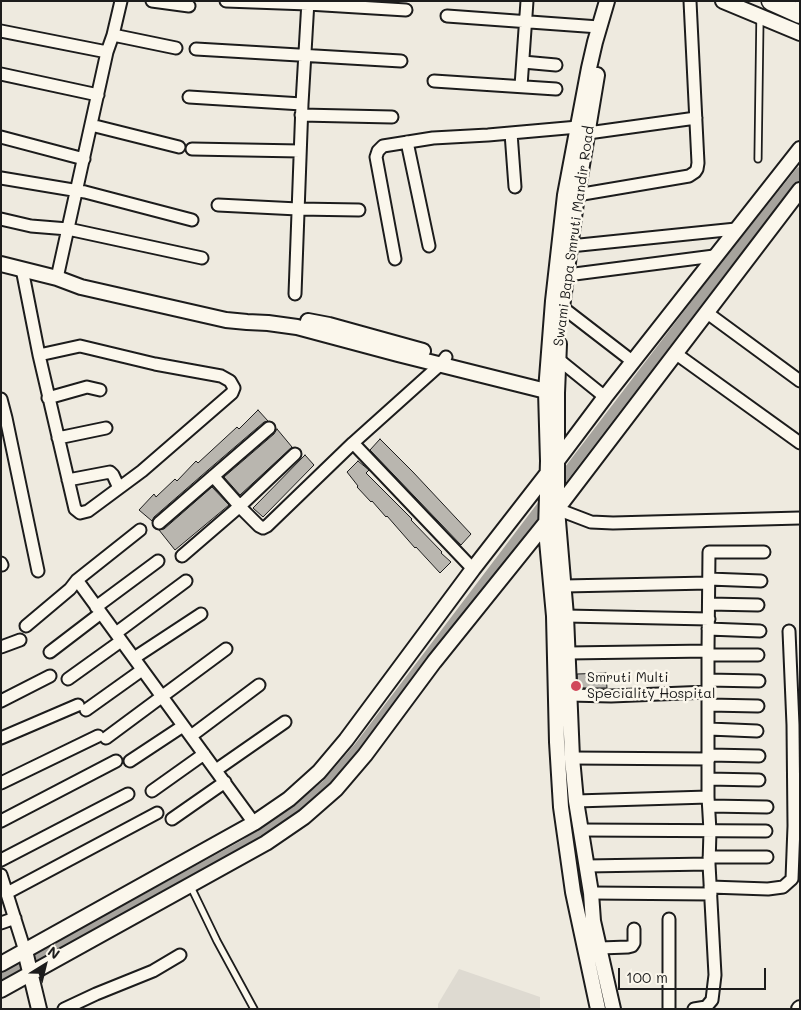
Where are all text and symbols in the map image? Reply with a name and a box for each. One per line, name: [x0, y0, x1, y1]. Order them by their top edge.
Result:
street label: Swami Bapa Smruti Mandir Road: [550, 125, 598, 347]
place label: Smruti Multi Speciality Hospital: [587, 670, 716, 702]
marker: Smruti Multi Speciality Hospital: [569, 679, 583, 693]
north arrow: [20, 940, 70, 990]
text: N: [44, 942, 64, 963]
scale bar: [621, 958, 768, 990]
text: 100 m: [626, 967, 668, 987]

